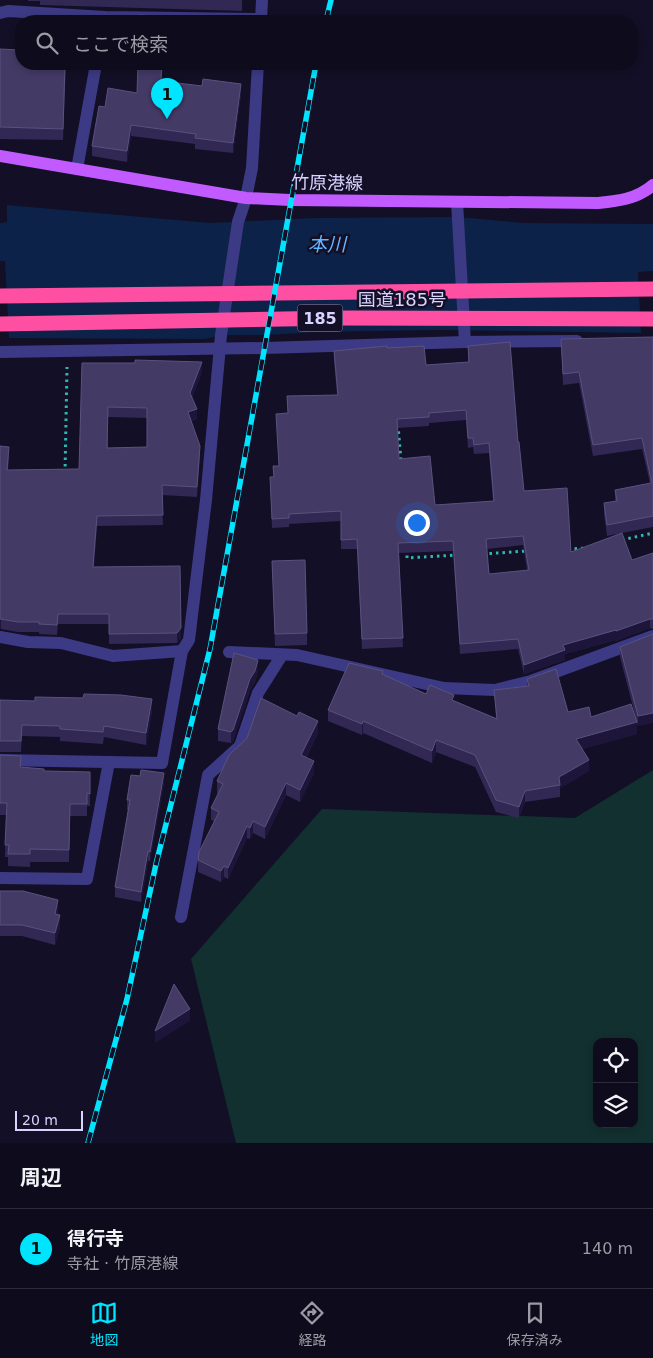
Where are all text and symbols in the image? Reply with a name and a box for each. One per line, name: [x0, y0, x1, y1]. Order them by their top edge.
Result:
search box: [15, 15, 638, 70]
icon: search: [33, 29, 61, 57]
text: ここで検索: [73, 33, 168, 55]
pin: 1: [151, 78, 183, 119]
street label: 竹原港線: [291, 171, 363, 194]
water label: 本川: [308, 233, 348, 255]
street label: 国道185号: [358, 289, 446, 310]
road number: 185: [298, 304, 342, 332]
your location: [404, 510, 430, 536]
map controls: [593, 1038, 638, 1128]
button: locate: [593, 1038, 638, 1083]
button: layers: [593, 1083, 638, 1128]
scale bar: [15, 1108, 82, 1131]
text: 20 m: [22, 1112, 58, 1128]
text: 周辺: [20, 1166, 62, 1190]
text: 得行寺: [67, 1227, 124, 1249]
text: 1: [30, 1239, 42, 1258]
text: 140 m: [582, 1239, 633, 1258]
text: 寺社 · 竹原港線: [67, 1254, 178, 1273]
tab: 地図: [90, 1299, 118, 1349]
tab: 経路: [298, 1299, 326, 1349]
tab: 保存済み: [507, 1299, 563, 1349]

